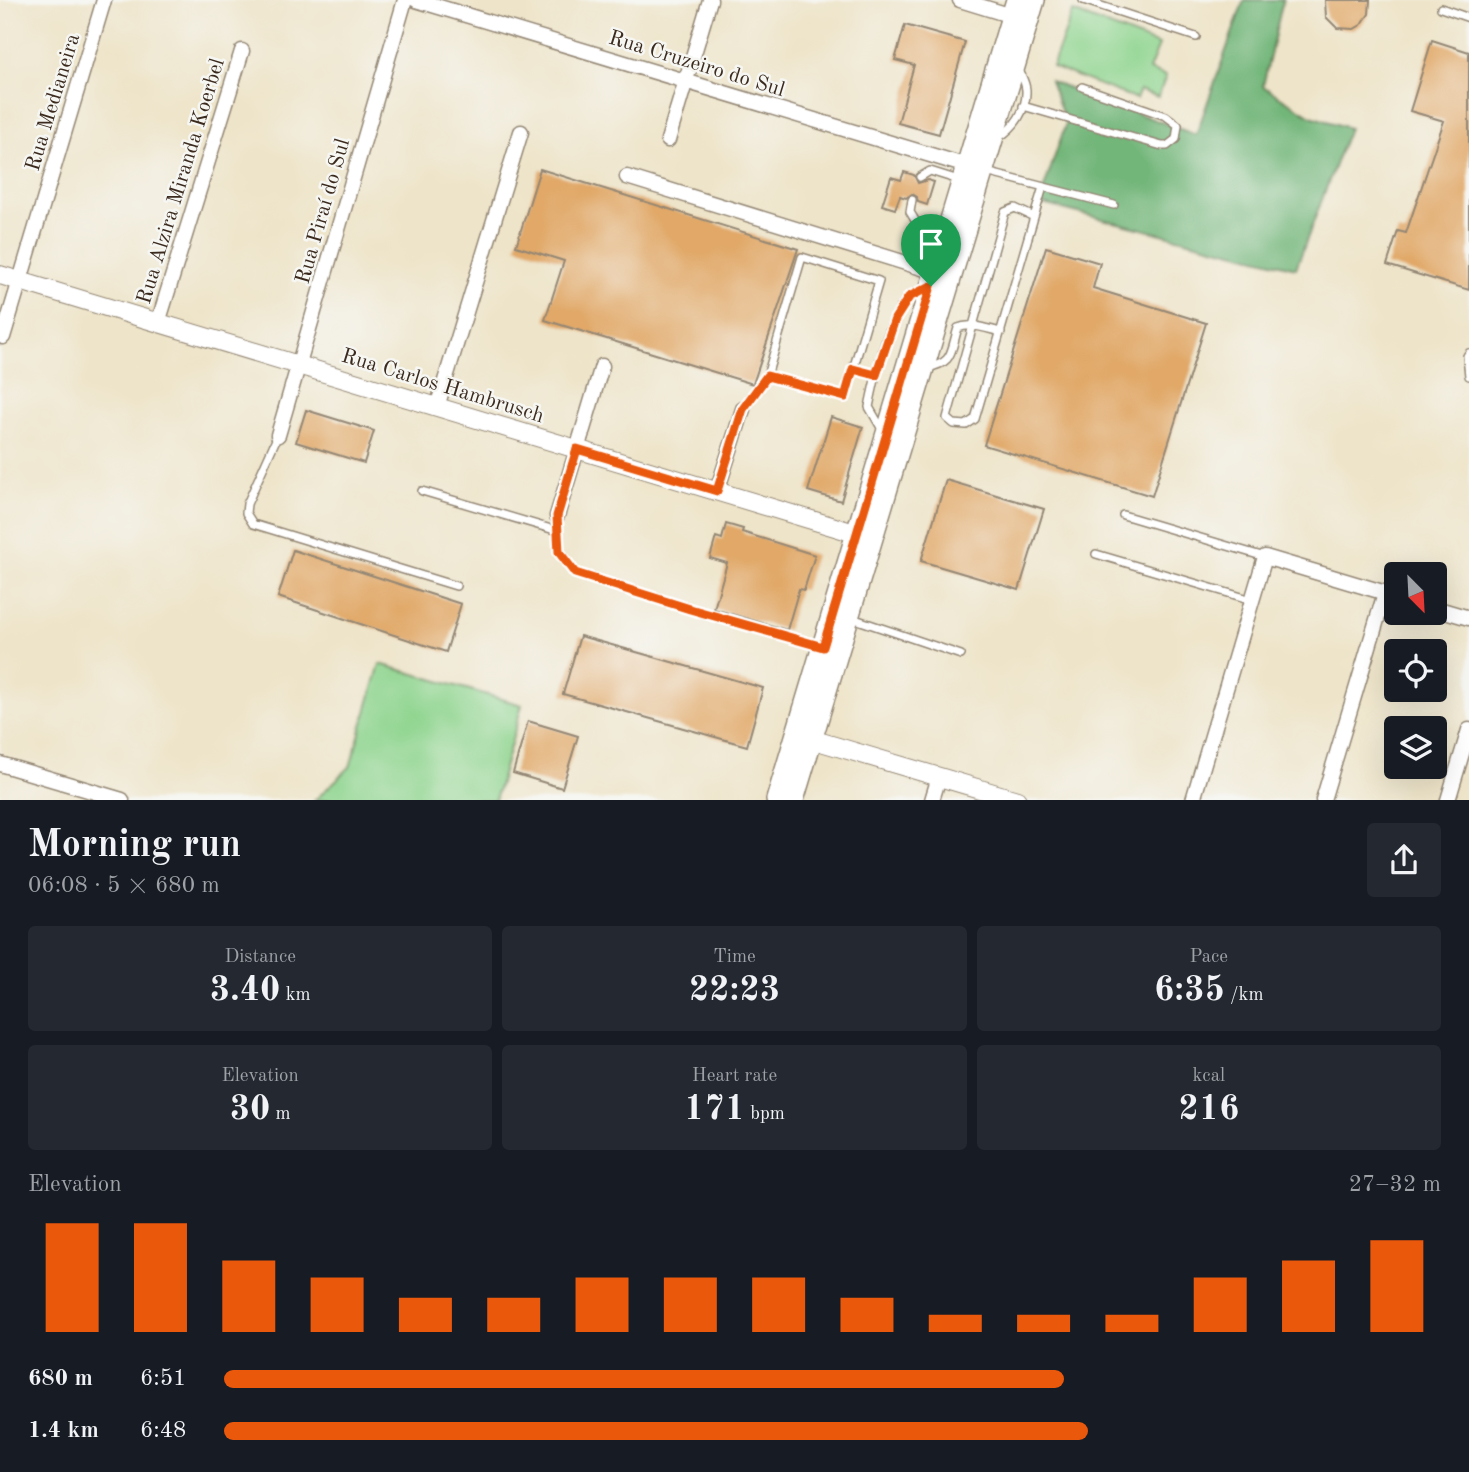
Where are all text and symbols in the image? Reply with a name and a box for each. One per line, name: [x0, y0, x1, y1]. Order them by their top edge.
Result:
street label: Rua Cruzeiro do Sul: [606, 28, 787, 101]
street label: Rua Medianeira: [23, 31, 84, 174]
street label: Rua Alzira Miranda Koerbel: [134, 56, 229, 307]
street label: Rua Piraí do Sul: [293, 136, 354, 286]
pin: [901, 214, 961, 286]
icon: arrive: [912, 225, 950, 263]
street label: Rua Carlos Hambrusch: [339, 346, 546, 427]
north arrow: [1384, 562, 1447, 625]
map controls: [1384, 562, 1447, 779]
button: locate: [1384, 639, 1447, 702]
button: layers: [1384, 716, 1447, 779]
button: share: [1367, 823, 1441, 897]
text: Morning run: [28, 827, 241, 865]
text: 06:08 · 5 × 680 m: [28, 874, 220, 897]
text: Distance: [224, 948, 296, 967]
text: Time: [713, 948, 756, 967]
text: Pace: [1190, 948, 1228, 967]
text: 3.40: [210, 973, 280, 1008]
text: 22:23: [689, 973, 780, 1008]
text: 6:35: [1154, 973, 1225, 1008]
text: km: [280, 986, 311, 1005]
text: /km: [1225, 986, 1264, 1005]
text: Elevation: [222, 1067, 299, 1086]
text: Heart rate: [692, 1067, 777, 1086]
text: kcal: [1192, 1067, 1225, 1086]
text: 30: [230, 1092, 270, 1127]
text: 171: [684, 1092, 745, 1127]
text: 216: [1178, 1092, 1239, 1127]
text: m: [270, 1105, 291, 1124]
text: bpm: [745, 1105, 785, 1124]
text: Elevation: [28, 1173, 122, 1196]
text: 27–32 m: [1349, 1173, 1441, 1196]
text: 680 m: [28, 1367, 93, 1390]
text: 6:51: [140, 1367, 186, 1390]
text: 1.4 km: [28, 1419, 99, 1442]
text: 6:48: [140, 1419, 186, 1442]

